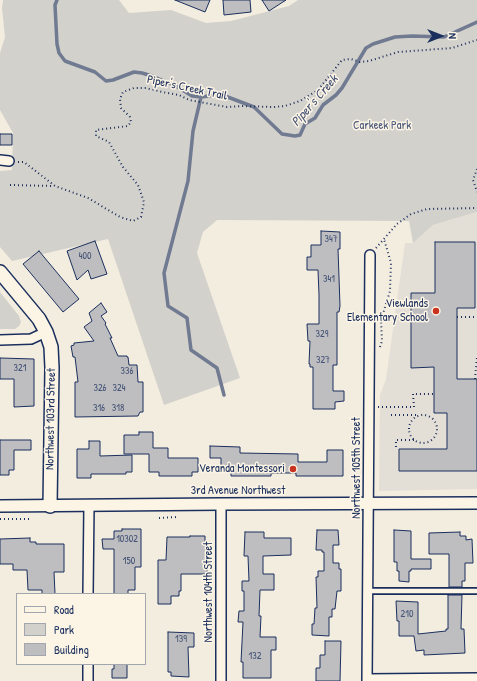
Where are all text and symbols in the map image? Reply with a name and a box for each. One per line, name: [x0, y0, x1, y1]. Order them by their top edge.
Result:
north arrow: [421, 16, 461, 56]
text: N: [446, 33, 460, 39]
street label: Piper's Creek Trail: [146, 72, 228, 104]
water label: Piper's Creek: [288, 72, 342, 130]
park label: Carkeek Park: [353, 119, 411, 133]
house number: 347: [324, 233, 338, 245]
house number: 400: [79, 250, 91, 262]
house number: 341: [323, 273, 335, 285]
place label: Viewlands Elementary School: [347, 297, 428, 325]
marker: Viewlands Elementary School: [431, 306, 441, 316]
house number: 329: [316, 328, 328, 340]
house number: 327: [316, 354, 330, 366]
house number: 321: [14, 362, 26, 374]
house number: 336: [121, 365, 133, 377]
street label: Northwest 103rd Street: [43, 368, 59, 470]
house number: 326: [93, 382, 107, 394]
house number: 324: [113, 382, 125, 394]
house number: 316: [93, 402, 105, 414]
house number: 318: [112, 402, 124, 414]
street label: Northwest 105th Street: [350, 417, 364, 519]
place label: Veranda Montessori: [199, 462, 285, 476]
marker: Veranda Montessori: [288, 464, 298, 474]
street label: 3rd Avenue Northwest: [191, 484, 285, 498]
house number: 10302: [116, 533, 138, 545]
street label: Northwest 104th Street: [202, 542, 216, 642]
house number: 150: [123, 555, 135, 567]
legend: [16, 593, 146, 665]
text: Road: [54, 601, 74, 618]
house number: 210: [401, 608, 413, 620]
text: Park: [54, 621, 74, 638]
house number: 139: [175, 633, 187, 645]
text: Building: [54, 641, 89, 658]
house number: 132: [249, 650, 261, 662]

